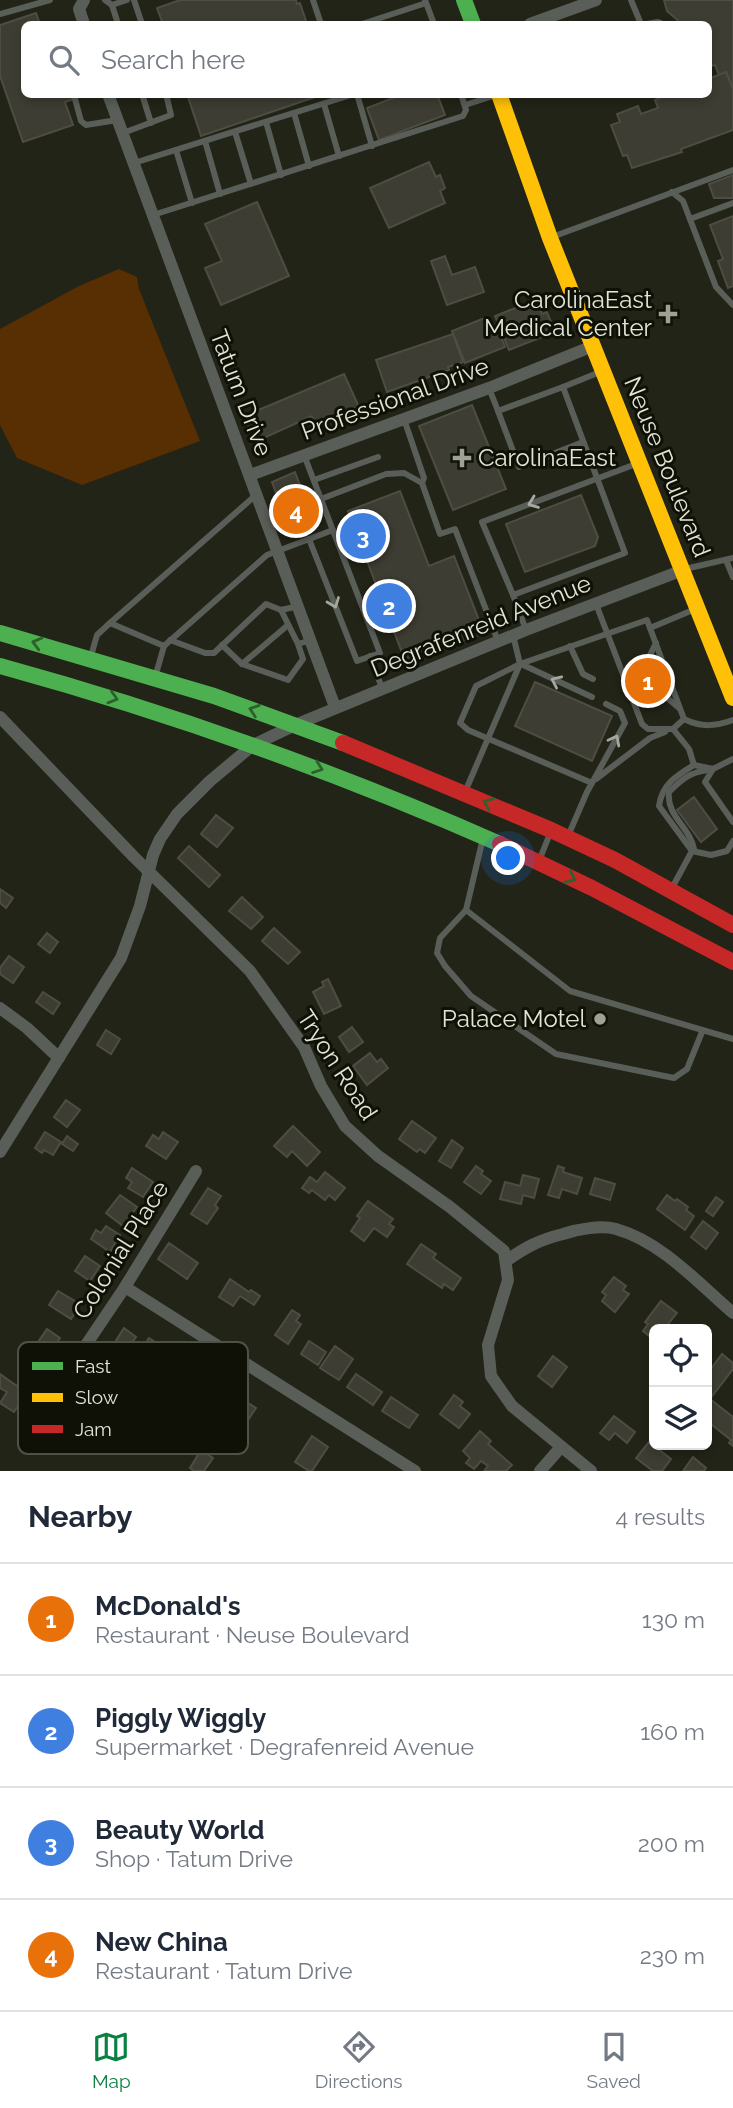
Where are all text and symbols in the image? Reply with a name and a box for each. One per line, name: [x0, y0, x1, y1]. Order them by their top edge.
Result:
search box: [21, 21, 712, 98]
icon: search: [45, 41, 83, 79]
text: Search here: [101, 45, 245, 75]
place label: CarolinaEast Medical Center: [484, 285, 653, 342]
marker: CarolinaEast Medical Center: [658, 304, 678, 324]
street label: Tatum Drive: [204, 326, 279, 460]
street label: Professional Drive: [297, 351, 493, 446]
street label: Neuse Boulevard: [618, 372, 717, 561]
place label: CarolinaEast: [478, 443, 616, 472]
marker: CarolinaEast: [452, 448, 472, 468]
pin: 4: [273, 485, 319, 537]
one-way arrow: [527, 494, 539, 508]
pin: 3: [340, 510, 386, 562]
street label: Degrafenreid Avenue: [366, 568, 595, 683]
pin: 2: [366, 580, 412, 632]
one-way arrow: [325, 596, 339, 608]
one-way arrow: [31, 637, 43, 651]
pin: 1: [625, 655, 671, 707]
one-way arrow: [551, 675, 563, 689]
one-way arrow: [106, 690, 118, 705]
one-way arrow: [249, 704, 261, 718]
one-way arrow: [607, 735, 620, 748]
one-way arrow: [311, 760, 323, 774]
one-way arrow: [483, 798, 495, 812]
your location: [491, 841, 525, 875]
one-way arrow: [564, 870, 576, 884]
street label: Tryon Road: [291, 1004, 384, 1125]
place label: Palace Motel: [442, 1004, 586, 1033]
marker: Palace Motel: [592, 1011, 608, 1027]
street label: Colonial Place: [67, 1175, 175, 1324]
map controls: [649, 1324, 712, 1450]
button: locate: [649, 1324, 712, 1387]
legend: [18, 1342, 248, 1454]
text: Fast: [75, 1355, 111, 1377]
text: Slow: [75, 1386, 119, 1408]
button: layers: [649, 1387, 712, 1450]
text: Jam: [75, 1418, 112, 1440]
text: Nearby: [28, 1499, 132, 1534]
text: 4 results: [616, 1503, 705, 1530]
text: McDonald's: [95, 1591, 241, 1621]
text: 1: [45, 1606, 57, 1633]
text: 130 m: [642, 1606, 705, 1633]
text: Restaurant · Neuse Boulevard: [95, 1621, 410, 1648]
text: Piggly Wiggly: [95, 1703, 266, 1733]
text: 2: [45, 1718, 57, 1745]
text: 160 m: [640, 1718, 705, 1745]
text: Supermarket · Degrafenreid Avenue: [95, 1733, 474, 1760]
text: Beauty World: [95, 1815, 265, 1845]
text: 3: [45, 1830, 57, 1857]
text: 200 m: [638, 1830, 705, 1857]
text: Shop · Tatum Drive: [95, 1845, 293, 1872]
text: New China: [95, 1927, 228, 1957]
text: 4: [44, 1942, 58, 1969]
text: 230 m: [640, 1942, 705, 1969]
text: Restaurant · Tatum Drive: [95, 1957, 352, 1984]
tab: Map: [92, 2028, 131, 2092]
tab: Directions: [315, 2028, 403, 2092]
tab: Saved: [587, 2028, 641, 2092]

